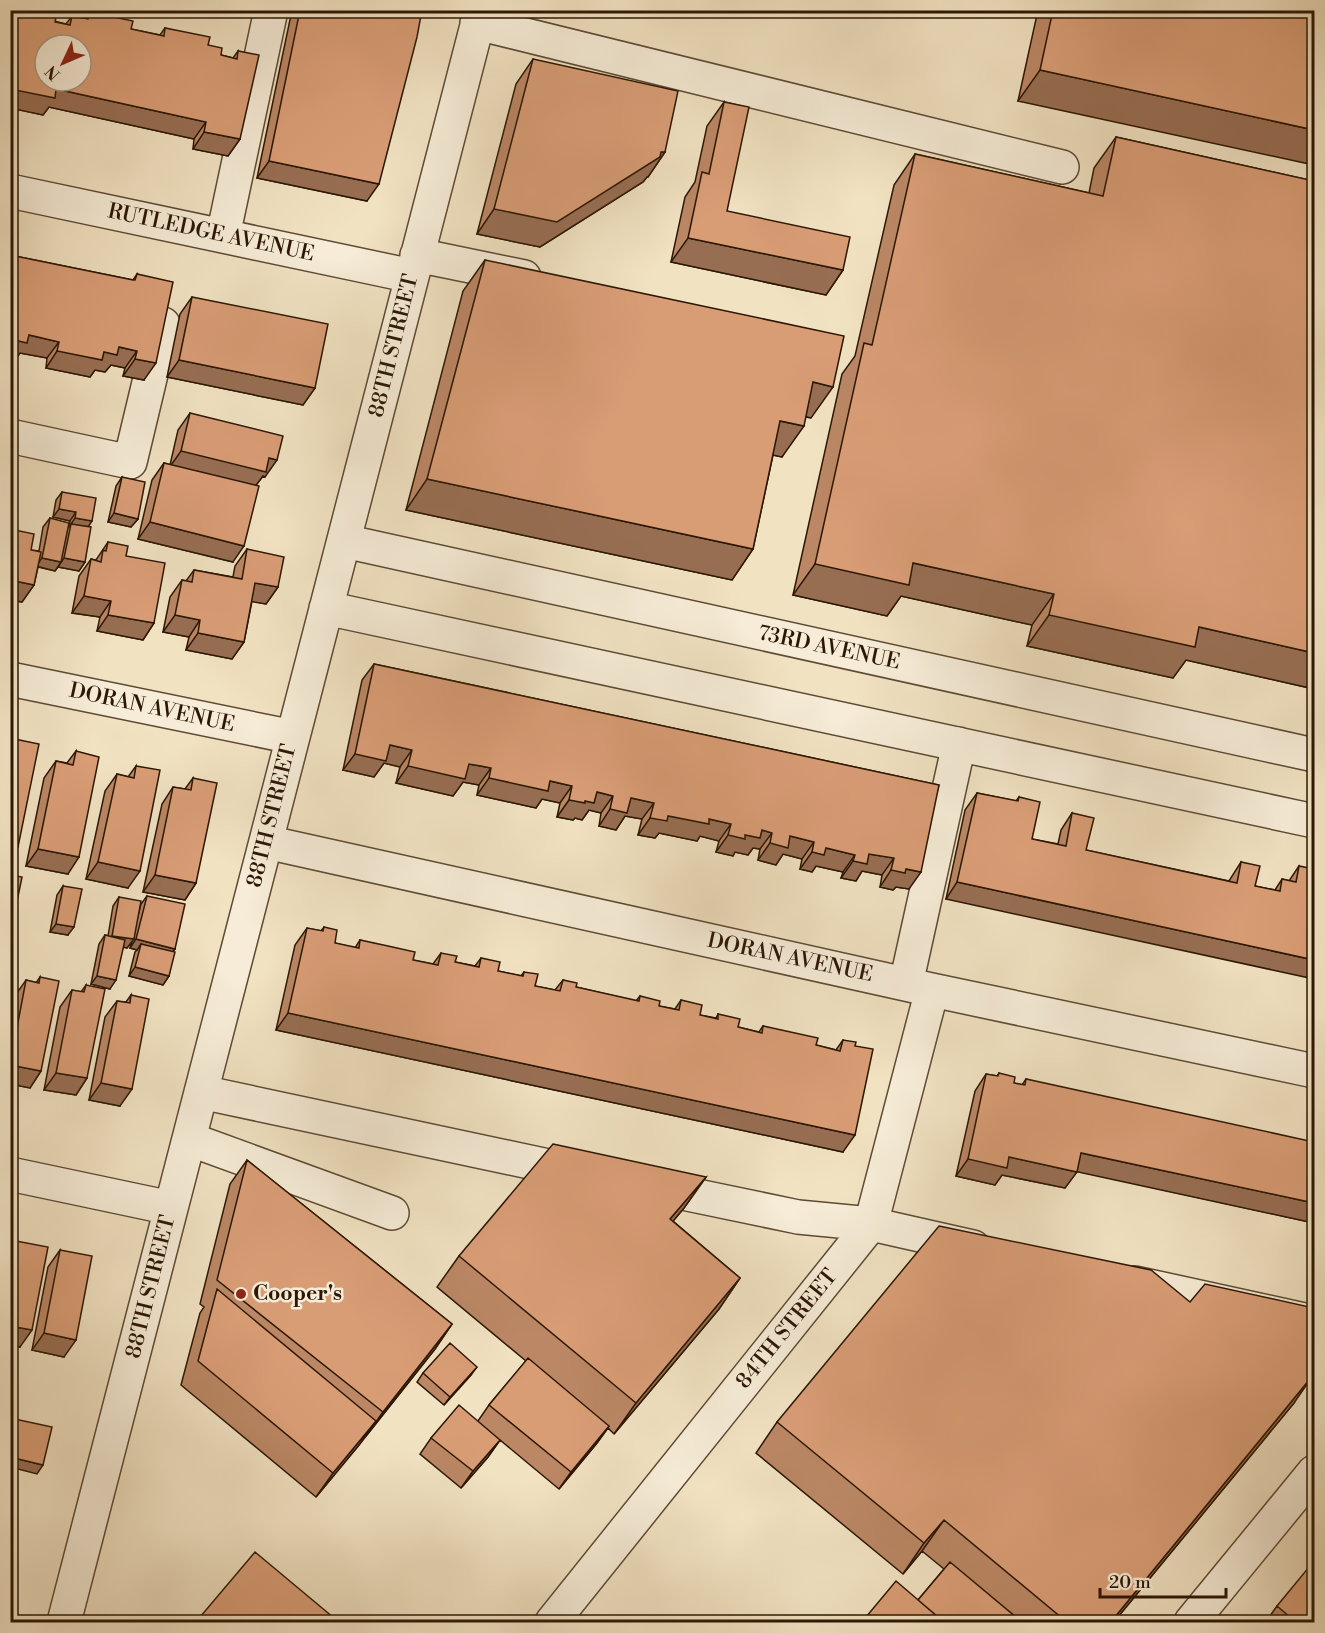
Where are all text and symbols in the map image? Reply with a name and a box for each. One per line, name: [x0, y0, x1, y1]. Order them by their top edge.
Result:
north arrow: [33, 33, 93, 93]
text: N: [41, 61, 65, 84]
street label: RUTLEDGE AVENUE: [105, 198, 317, 268]
street label: 88TH STREET: [364, 272, 424, 420]
street label: 73RD AVENUE: [756, 620, 902, 676]
street label: DORAN AVENUE: [67, 678, 237, 738]
street label: 88TH STREET: [242, 742, 302, 890]
street label: DORAN AVENUE: [705, 928, 875, 988]
street label: 88TH STREET: [121, 1213, 181, 1361]
street label: 84TH STREET: [731, 1264, 843, 1394]
place label: Cooper's: [253, 1281, 342, 1307]
marker: Cooper's: [234, 1287, 248, 1301]
scale bar: [1100, 1561, 1226, 1599]
text: 20 m: [1109, 1571, 1151, 1594]

